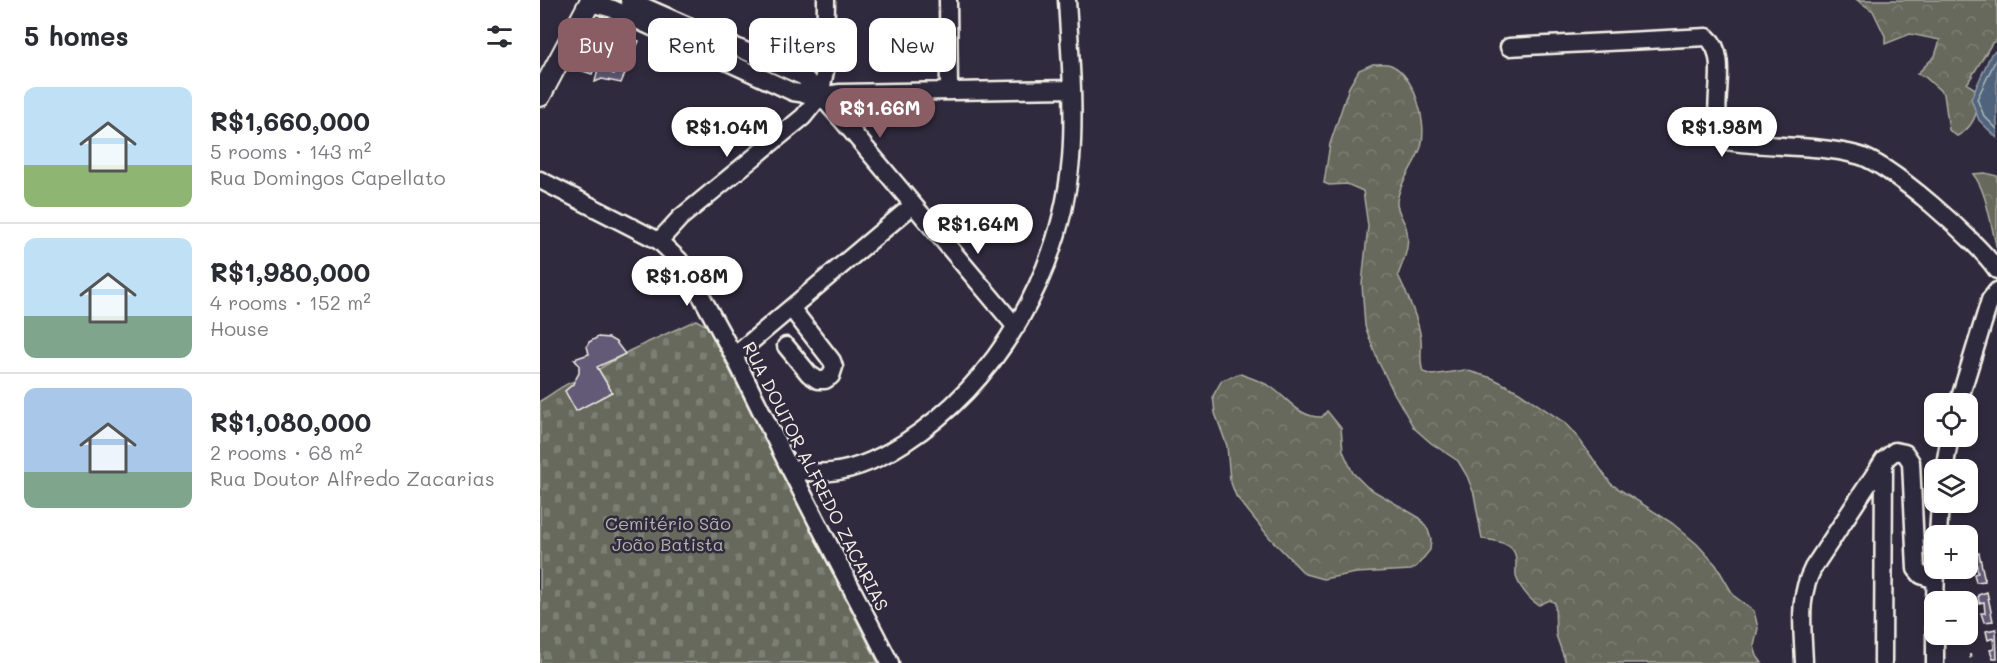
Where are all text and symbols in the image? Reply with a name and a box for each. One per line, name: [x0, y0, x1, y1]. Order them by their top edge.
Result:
chip: Buy: [558, 18, 636, 72]
chip: Rent: [648, 18, 737, 72]
chip: Filters: [749, 18, 857, 72]
chip: New: [869, 18, 956, 72]
text: 5 homes: [24, 19, 129, 53]
icon: filters: [483, 20, 516, 53]
pin: R$1.66M: [825, 88, 935, 139]
text: R$1.66M: [839, 94, 921, 120]
text: R$1,660,000: [210, 104, 370, 138]
pin: R$1.04M: [672, 107, 782, 158]
pin: R$1.98M: [1667, 107, 1777, 158]
icon: home: [72, 111, 144, 183]
text: R$1.04M: [686, 113, 768, 139]
text: R$1.98M: [1681, 113, 1763, 139]
text: 5 rooms · 143 m²: [210, 138, 371, 164]
text: Rua Domingos Capellato: [210, 164, 446, 190]
pin: R$1.64M: [923, 204, 1033, 255]
text: R$1.64M: [937, 210, 1019, 236]
text: R$1,980,000: [210, 255, 370, 289]
pin: R$1.08M: [632, 256, 742, 307]
icon: home: [72, 262, 144, 334]
text: R$1.08M: [646, 262, 728, 288]
text: 4 rooms · 152 m²: [210, 289, 371, 315]
text: House: [210, 315, 269, 341]
street label: RUA DOUTOR ALFREDO ZACARIAS: [737, 337, 895, 615]
map controls: [1924, 393, 1978, 645]
button: locate: [1924, 393, 1978, 447]
text: R$1,080,000: [210, 405, 371, 439]
icon: home: [72, 412, 144, 484]
text: 2 rooms · 68 m²: [210, 439, 363, 465]
button: layers: [1924, 459, 1978, 513]
text: Rua Doutor Alfredo Zacarias: [210, 465, 495, 491]
park label: Cemitério São João Batista: [605, 511, 731, 556]
button: +: [1924, 525, 1978, 579]
button: −: [1924, 591, 1978, 645]

